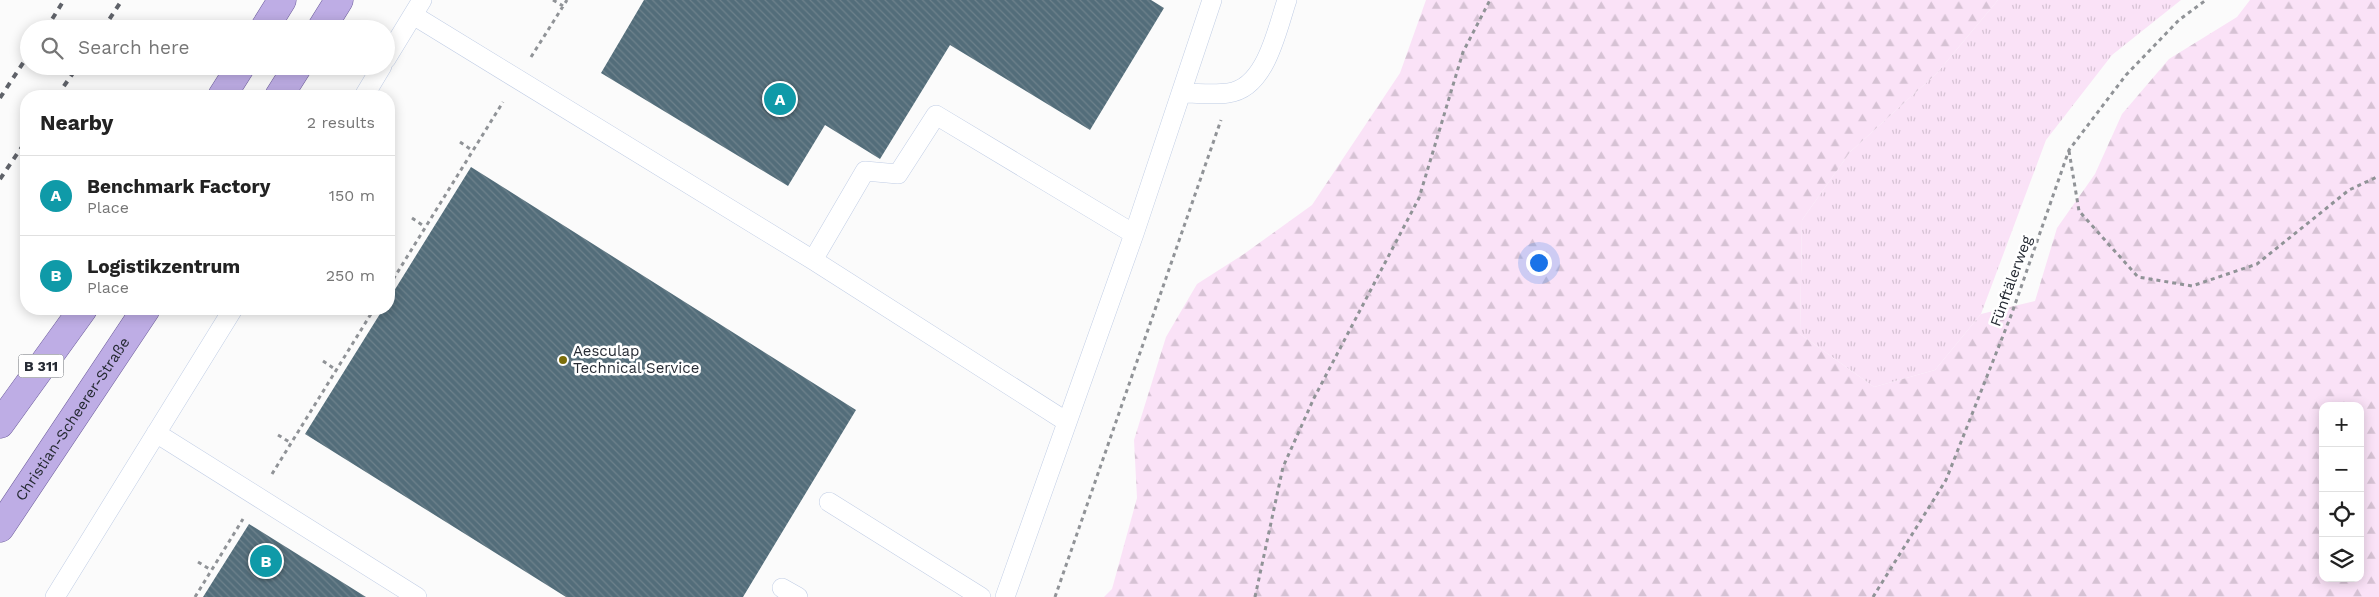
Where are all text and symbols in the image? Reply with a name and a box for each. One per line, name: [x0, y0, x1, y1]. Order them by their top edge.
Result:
search box: [20, 20, 395, 75]
icon: search: [38, 34, 66, 62]
text: Search here: [78, 36, 189, 59]
pin: A: [764, 80, 796, 118]
text: Nearby: [40, 110, 113, 135]
text: 2 results: [307, 113, 375, 132]
text: Benchmark Factory: [87, 175, 270, 198]
text: A: [51, 186, 61, 205]
text: 150 m: [329, 186, 375, 205]
text: Place: [87, 198, 129, 217]
street label: Fünftälerweg: [1986, 233, 2036, 329]
your location: [1526, 250, 1552, 276]
text: Logistikzentrum: [87, 255, 240, 278]
text: B: [51, 266, 61, 285]
text: 250 m: [326, 266, 375, 285]
text: Place: [87, 278, 129, 297]
street label: Christian-Scheerer-Straße: [12, 334, 134, 504]
place label: Aesculap Technical Service: [573, 342, 699, 377]
road number: B 311: [18, 354, 64, 378]
marker: Aesculap Technical Service: [557, 354, 569, 366]
map controls: [2319, 402, 2364, 582]
button: +: [2319, 402, 2364, 447]
button: −: [2319, 447, 2364, 492]
button: locate: [2319, 492, 2364, 537]
button: layers: [2319, 537, 2364, 582]
pin: B: [250, 542, 282, 580]

